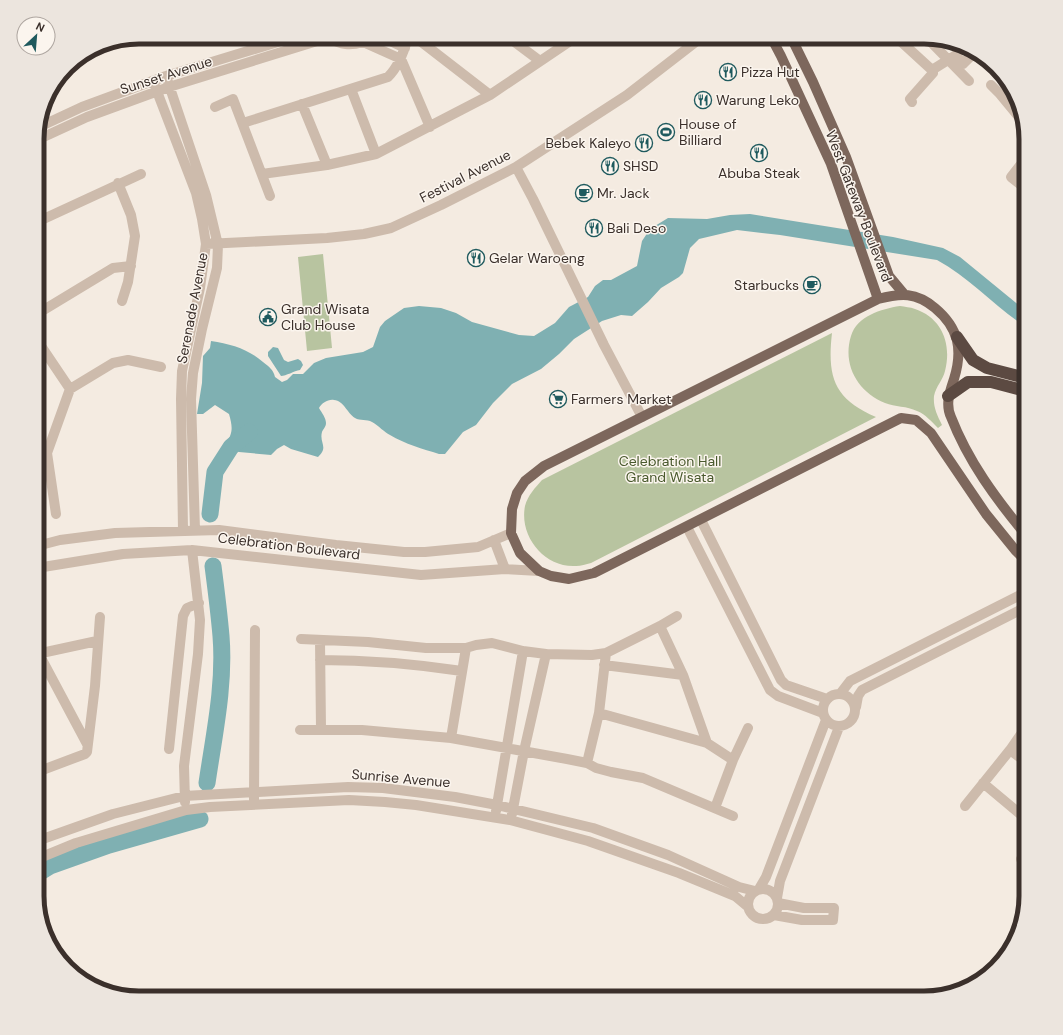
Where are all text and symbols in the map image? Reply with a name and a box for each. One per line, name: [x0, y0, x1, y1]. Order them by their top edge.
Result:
north arrow: [16, 16, 56, 56]
text: N: [34, 19, 47, 35]
street label: Sunset Avenue: [118, 52, 214, 98]
restaurant icon: Pizza Hut: [718, 62, 738, 82]
place label: Pizza Hut: [741, 63, 800, 81]
restaurant icon: Warung Leko: [693, 90, 713, 110]
place label: Warung Leko: [716, 91, 799, 109]
place label: House of Billiard: [679, 115, 737, 149]
sports icon: House of Billiard: [656, 122, 676, 142]
street label: West Gateway Boulevard: [822, 128, 896, 284]
restaurant icon: Bebek Kaleyo: [634, 133, 654, 153]
place label: Bebek Kaleyo: [545, 134, 631, 152]
restaurant icon: Abuba Steak: [749, 143, 769, 163]
street label: Festival Avenue: [416, 145, 514, 207]
restaurant icon: SHSD: [600, 156, 620, 176]
place label: SHSD: [623, 157, 658, 175]
place label: Abuba Steak: [718, 164, 800, 182]
cafe icon: Mr. Jack: [574, 183, 594, 203]
place label: Mr. Jack: [597, 184, 650, 202]
restaurant icon: Bali Deso: [584, 218, 604, 238]
place label: Bali Deso: [607, 219, 666, 237]
restaurant icon: Gelar Waroeng: [466, 248, 486, 268]
place label: Gelar Waroeng: [489, 249, 585, 267]
street label: Serenade Avenue: [172, 251, 212, 365]
cafe icon: Starbucks: [802, 275, 822, 295]
place label: Starbucks: [734, 276, 799, 294]
place label: Grand Wisata Club House: [281, 300, 369, 334]
public building icon: Grand Wisata Club House: [258, 307, 278, 327]
supermarket icon: Farmers Market: [548, 389, 568, 409]
place label: Farmers Market: [571, 390, 672, 408]
park label: Celebration Hall Grand Wisata: [619, 452, 721, 486]
street label: Celebration Boulevard: [217, 528, 361, 564]
street label: Sunrise Avenue: [351, 765, 451, 791]

